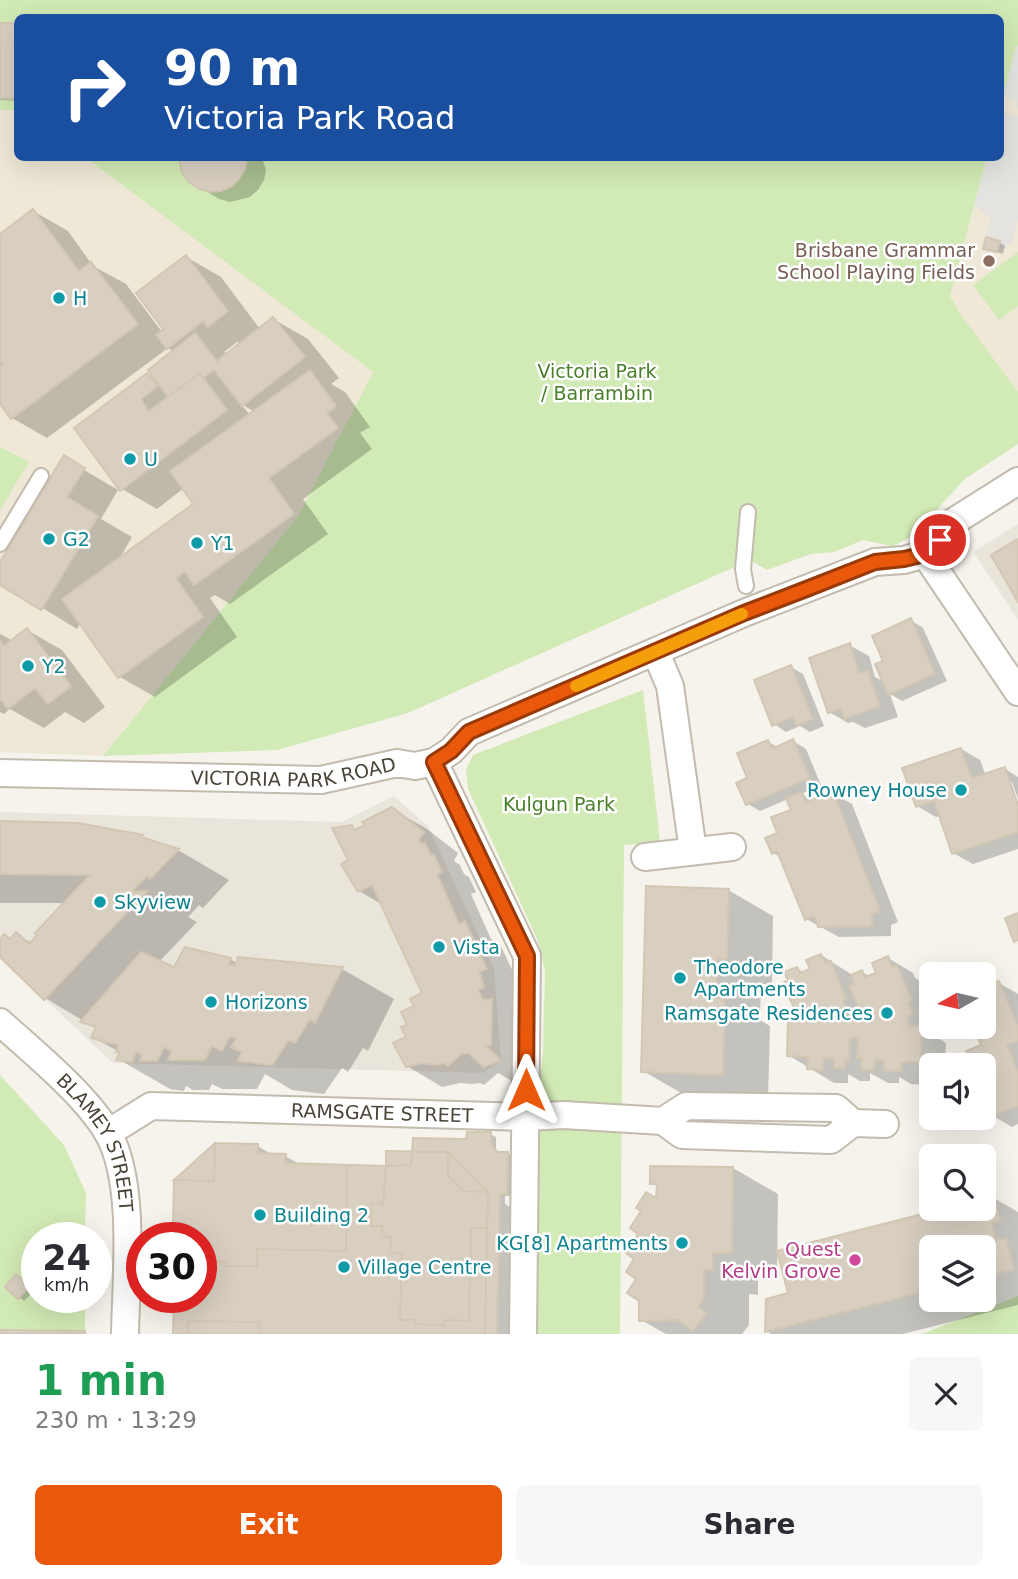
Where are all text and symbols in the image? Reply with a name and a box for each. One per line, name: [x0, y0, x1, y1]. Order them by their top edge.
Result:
text: 90 m: [164, 40, 300, 97]
icon: right: [49, 42, 140, 133]
text: Victoria Park Road: [164, 99, 455, 137]
place label: Brisbane Grammar School Playing Fields: [777, 239, 975, 283]
marker: Brisbane Grammar School Playing Fields: [981, 253, 997, 269]
place label: H: [73, 287, 87, 309]
marker: H: [51, 290, 67, 306]
park label: Victoria Park / Barrambin: [537, 360, 657, 404]
place label: U: [144, 448, 158, 470]
marker: U: [122, 451, 138, 467]
pin: [910, 510, 970, 570]
icon: arrive: [921, 521, 959, 559]
place label: G2: [63, 528, 90, 550]
marker: G2: [41, 531, 57, 547]
place label: Y1: [210, 532, 235, 554]
marker: Y1: [189, 535, 205, 551]
place label: Y2: [41, 655, 66, 677]
marker: Y2: [20, 658, 36, 674]
street label: VICTORIA PARK ROAD: [190, 753, 398, 791]
place label: Rowney House: [807, 779, 947, 801]
marker: Rowney House: [953, 782, 969, 798]
park label: Kulgun Park: [503, 793, 615, 815]
place label: Skyview: [114, 891, 191, 913]
marker: Skyview: [92, 894, 108, 910]
place label: Vista: [453, 936, 500, 958]
marker: Vista: [431, 939, 447, 955]
place label: Theodore Apartments: [693, 956, 806, 1000]
north arrow: [919, 962, 996, 1040]
map controls: [919, 962, 996, 1312]
marker: Theodore Apartments: [672, 970, 688, 986]
place label: Horizons: [225, 991, 308, 1013]
marker: Horizons: [203, 994, 219, 1010]
place label: Ramsgate Residences: [664, 1002, 873, 1024]
marker: Ramsgate Residences: [879, 1005, 895, 1021]
position arrow: [489, 1053, 563, 1127]
button: sound: [919, 1053, 996, 1130]
street label: BLAMEY STREET: [53, 1069, 138, 1213]
street label: RAMSGATE STREET: [291, 1099, 474, 1126]
button: search: [919, 1144, 996, 1221]
place label: Building 2: [274, 1204, 369, 1226]
marker: Building 2: [252, 1207, 268, 1223]
speed limit sign: 30: [126, 1222, 217, 1313]
place label: KG[8] Apartments: [496, 1232, 668, 1254]
marker: KG[8] Apartments: [674, 1235, 690, 1251]
button: layers: [919, 1235, 996, 1312]
text: 24: [42, 1238, 91, 1278]
place label: Quest Kelvin Grove: [721, 1238, 841, 1282]
marker: Quest Kelvin Grove: [847, 1252, 863, 1268]
place label: Village Centre: [358, 1256, 491, 1278]
marker: Village Centre: [336, 1259, 352, 1275]
text: km/h: [44, 1274, 89, 1295]
text: 1 min: [35, 1356, 167, 1405]
button: close: [909, 1357, 983, 1431]
text: 230 m · 13:29: [35, 1407, 197, 1433]
button: Exit: [35, 1485, 502, 1565]
button: Share: [516, 1485, 983, 1565]

